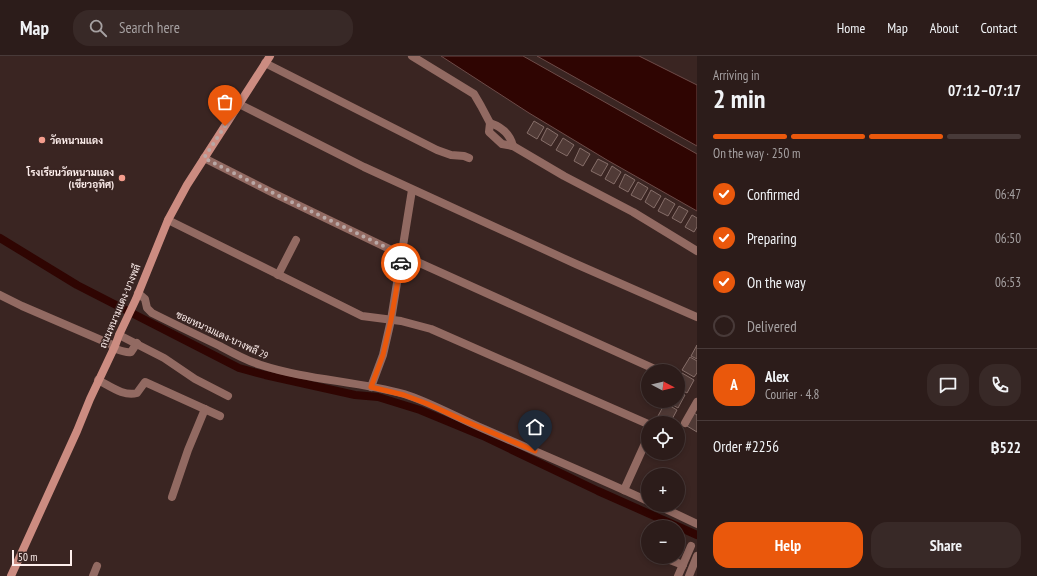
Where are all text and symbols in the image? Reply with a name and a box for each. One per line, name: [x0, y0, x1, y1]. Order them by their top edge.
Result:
search box: [73, 10, 353, 46]
text: Map: [20, 16, 49, 40]
icon: search: [87, 17, 109, 39]
text: Search here: [119, 18, 180, 37]
text: Home: [837, 19, 865, 37]
text: Map: [887, 19, 908, 37]
text: About: [930, 19, 959, 37]
text: Contact: [981, 19, 1017, 37]
text: Arriving in: [713, 67, 760, 84]
text: 07:12–07:17: [948, 81, 1021, 100]
text: 2 min: [713, 82, 766, 115]
pin: [208, 85, 242, 126]
icon: bag: [214, 91, 236, 113]
place label: วัดหนามแดง: [50, 134, 103, 147]
marker: วัดหนามแดง: [37, 135, 47, 145]
text: On the way · 250 m: [713, 145, 800, 162]
place label: โรงเรียนวัดหนามแดง (เขียวอุทิศ): [26, 166, 114, 192]
marker: โรงเรียนวัดหนามแดง (เขียวอุทิศ): [117, 173, 127, 183]
icon: check: [713, 183, 735, 205]
text: Confirmed: [747, 185, 800, 204]
text: 06:47: [995, 186, 1021, 203]
icon: check: [713, 227, 735, 249]
text: Preparing: [747, 229, 797, 248]
text: 06:50: [995, 230, 1021, 247]
courier: [381, 243, 421, 283]
icon: car: [390, 252, 412, 274]
street label: ถนนหนามแดง-บางพลี: [96, 262, 144, 350]
icon: check: [713, 271, 735, 293]
text: On the way: [747, 273, 806, 292]
text: 06:53: [995, 274, 1021, 291]
street label: ซอยหนามแดง-บางพลี 29: [174, 308, 270, 362]
text: Delivered: [747, 317, 797, 336]
north arrow: [641, 364, 685, 408]
map controls: [641, 364, 685, 564]
button: chat: [927, 364, 969, 406]
button: phone: [979, 364, 1021, 406]
text: Alex: [765, 367, 789, 386]
text: A: [730, 375, 738, 394]
text: Courier · 4.8: [765, 386, 819, 403]
pin: [518, 410, 552, 451]
icon: home: [524, 416, 546, 438]
button: locate: [641, 416, 685, 460]
text: Order #2256: [713, 437, 779, 456]
text: ฿522: [990, 438, 1021, 457]
button: +: [641, 468, 685, 512]
button: −: [641, 520, 685, 564]
button: Help: [713, 522, 863, 568]
button: Share: [871, 522, 1021, 568]
scale bar: [12, 548, 72, 567]
text: 50 m: [18, 550, 37, 564]

